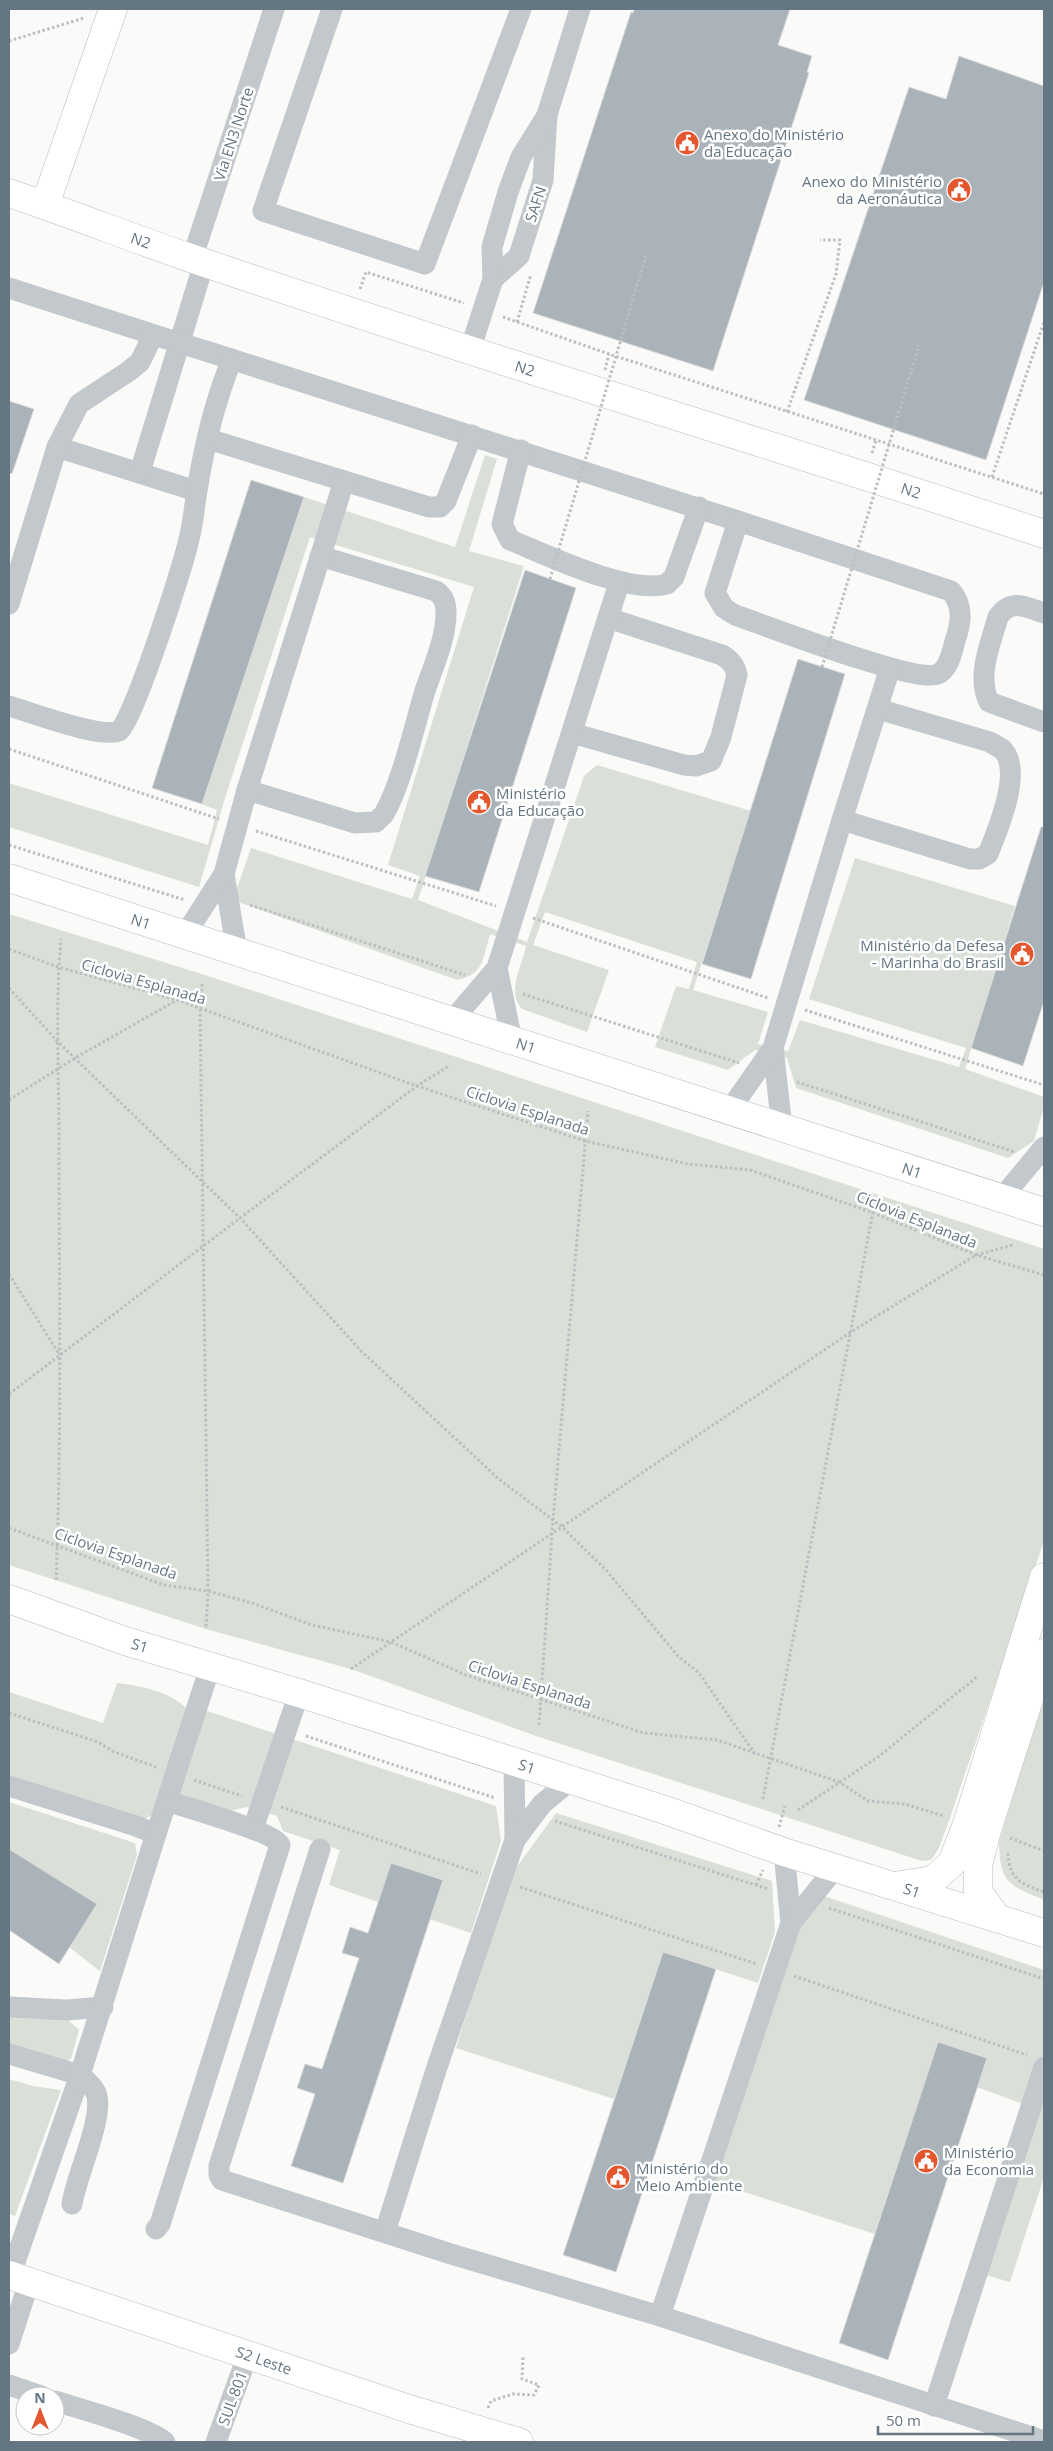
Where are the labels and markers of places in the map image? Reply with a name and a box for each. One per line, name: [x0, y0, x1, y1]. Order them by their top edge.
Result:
place label: Anexo do Ministério da Educação: [704, 124, 844, 161]
public building icon: Anexo do Ministério da Educação: [674, 130, 700, 156]
place label: Anexo do Ministério da Aeronáutica: [802, 171, 942, 208]
public building icon: Anexo do Ministério da Aeronáutica: [946, 177, 972, 203]
place label: Ministério da Educação: [496, 783, 584, 820]
public building icon: Ministério da Educação: [466, 789, 492, 815]
place label: Ministério da Defesa - Marinha do Brasil: [860, 935, 1004, 972]
public building icon: Ministério da Defesa - Marinha do Brasil: [1009, 941, 1035, 967]
place label: Ministério da Economia: [944, 2142, 1034, 2179]
public building icon: Ministério da Economia: [913, 2148, 939, 2174]
place label: Ministério do Meio Ambiente: [636, 2158, 742, 2195]
public building icon: Ministério do Meio Ambiente: [605, 2164, 631, 2190]

